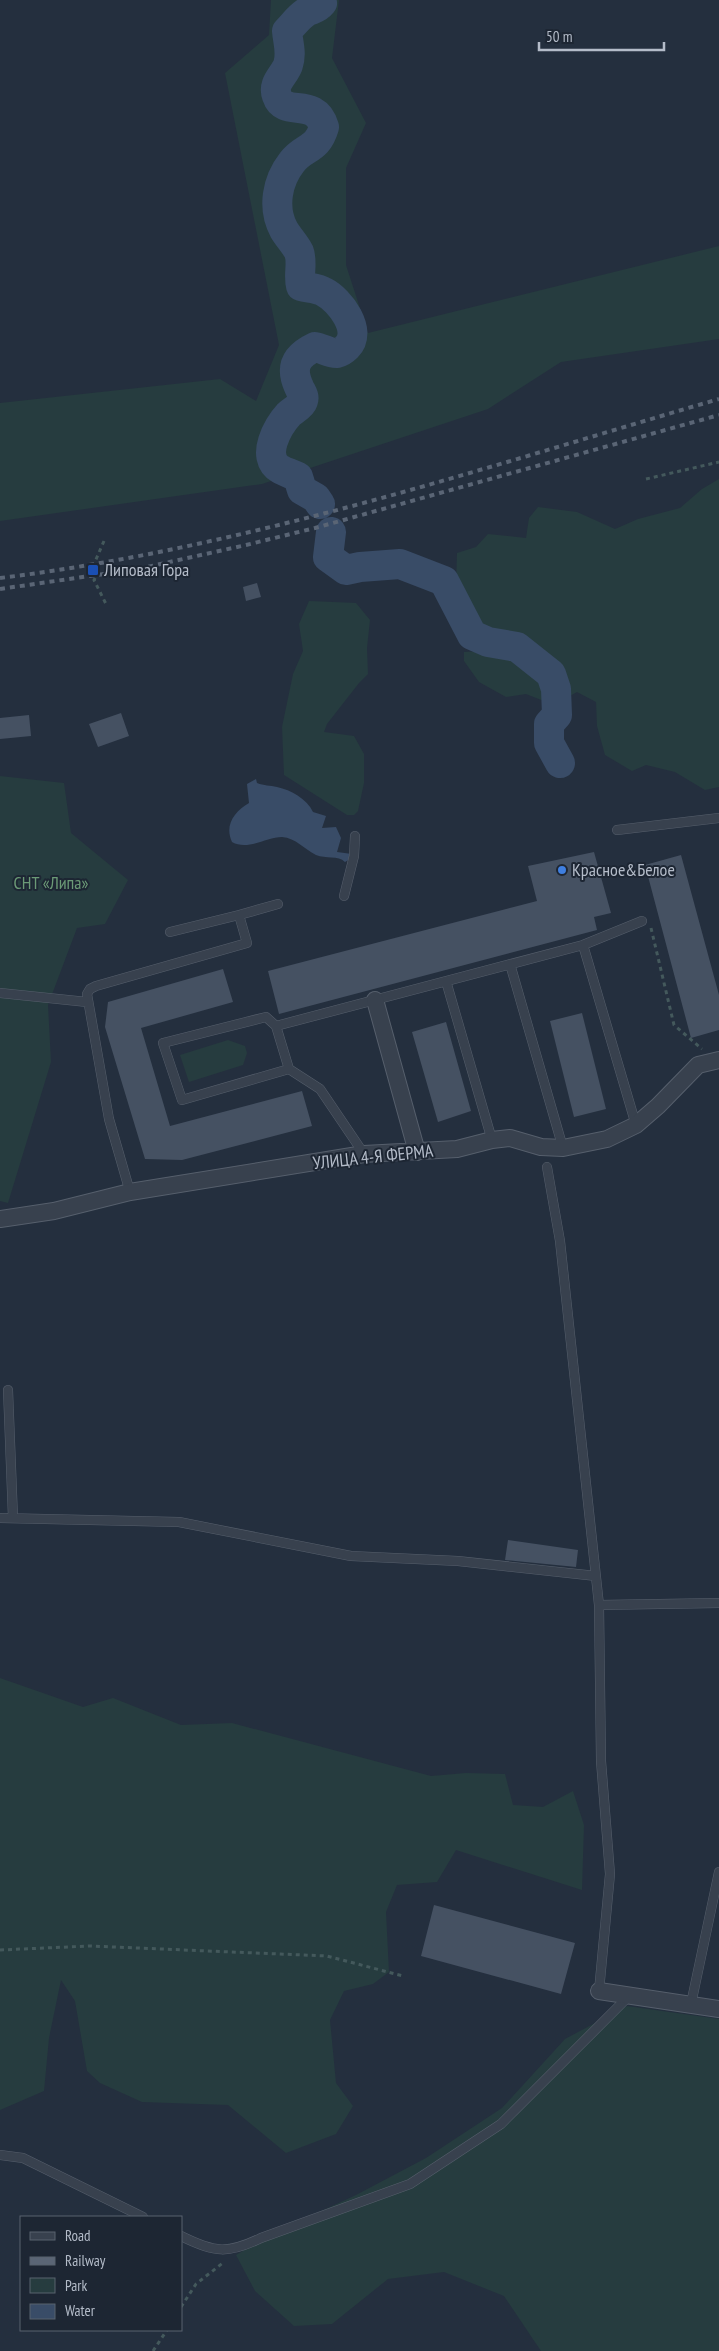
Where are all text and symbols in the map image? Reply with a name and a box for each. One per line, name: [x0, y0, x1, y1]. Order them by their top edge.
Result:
scale bar: [539, 20, 664, 52]
text: 50 m: [546, 27, 572, 46]
place label: Липовая Гора: [103, 558, 189, 581]
marker: Липовая Гора: [86, 563, 100, 577]
place label: Красное&Белое: [572, 858, 675, 881]
marker: Красное&Белое: [556, 864, 568, 876]
park label: СНТ «Липа»: [14, 871, 89, 894]
street label: УЛИЦА 4-Я ФЕРМА: [312, 1139, 435, 1174]
legend: [20, 2216, 182, 2331]
text: Road: [65, 2226, 91, 2245]
text: Railway: [65, 2251, 106, 2270]
text: Park: [65, 2276, 87, 2295]
text: Water: [65, 2301, 96, 2320]

